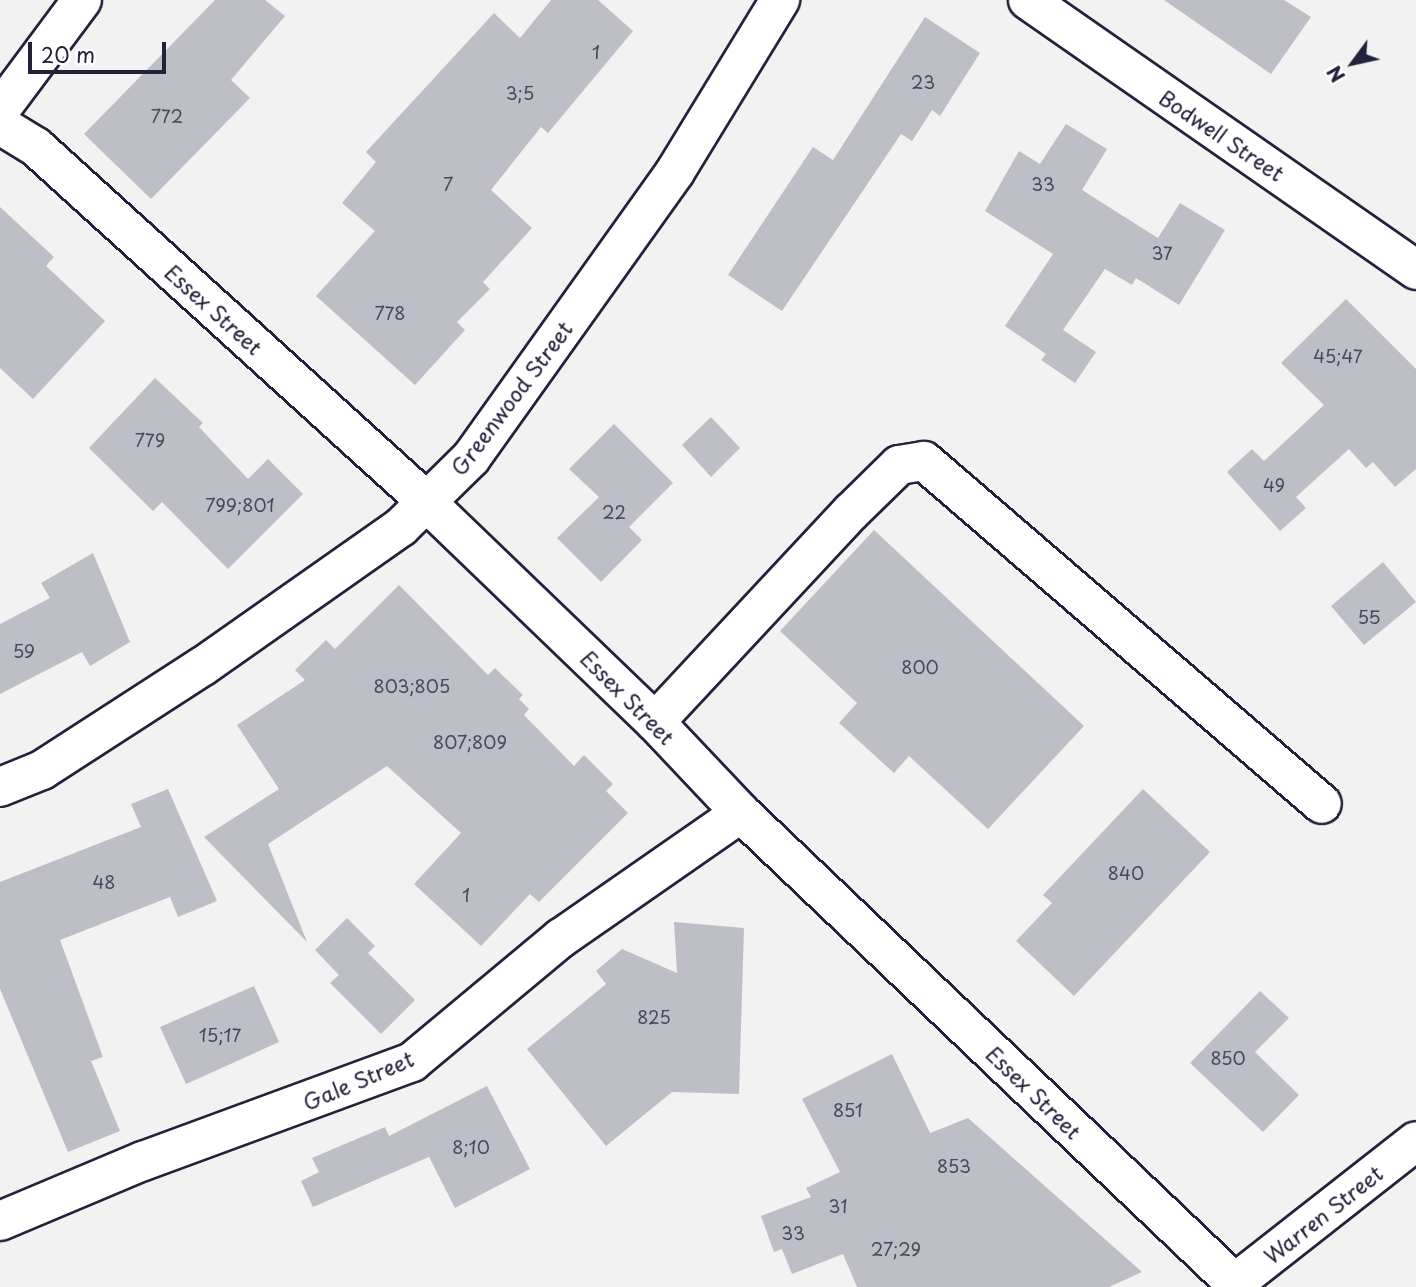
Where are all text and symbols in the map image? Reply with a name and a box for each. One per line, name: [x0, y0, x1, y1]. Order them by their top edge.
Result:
scale bar: [32, 28, 170, 72]
north arrow: [1318, 28, 1388, 98]
text: 20 m: [41, 38, 95, 70]
house number: 1: [592, 41, 600, 63]
text: N: [1320, 60, 1351, 88]
house number: 23: [911, 71, 935, 93]
house number: 3;5: [506, 82, 534, 104]
street label: Bodwell Street: [1154, 84, 1290, 186]
house number: 772: [151, 105, 183, 127]
house number: 7: [443, 173, 453, 195]
house number: 33: [1031, 173, 1055, 195]
house number: 37: [1151, 242, 1173, 264]
street label: Essex Street: [160, 258, 268, 360]
house number: 778: [374, 302, 406, 324]
street label: Greenwood Street: [445, 317, 577, 479]
house number: 45;47: [1313, 345, 1363, 367]
house number: 779: [135, 429, 165, 451]
house number: 49: [1263, 474, 1285, 496]
house number: 799;801: [205, 494, 275, 516]
house number: 22: [602, 501, 626, 523]
house number: 55: [1357, 606, 1381, 628]
house number: 59: [13, 640, 35, 662]
street label: Essex Street: [575, 644, 681, 750]
house number: 800: [901, 656, 939, 678]
house number: 803;805: [374, 675, 450, 697]
house number: 807;809: [433, 731, 507, 753]
house number: 840: [1108, 862, 1144, 884]
house number: 48: [92, 871, 116, 893]
house number: 1: [462, 884, 470, 906]
house number: 825: [637, 1006, 671, 1028]
house number: 15;17: [199, 1024, 241, 1046]
street label: Essex Street: [981, 1040, 1087, 1144]
street label: Gale Street: [298, 1045, 418, 1115]
house number: 850: [1210, 1047, 1246, 1069]
house number: 851: [833, 1099, 863, 1121]
house number: 8;10: [452, 1136, 490, 1158]
house number: 853: [937, 1155, 971, 1177]
street label: Warren Street: [1258, 1160, 1388, 1268]
house number: 31: [829, 1195, 847, 1217]
house number: 33: [781, 1222, 805, 1244]
house number: 27;29: [871, 1238, 921, 1260]

